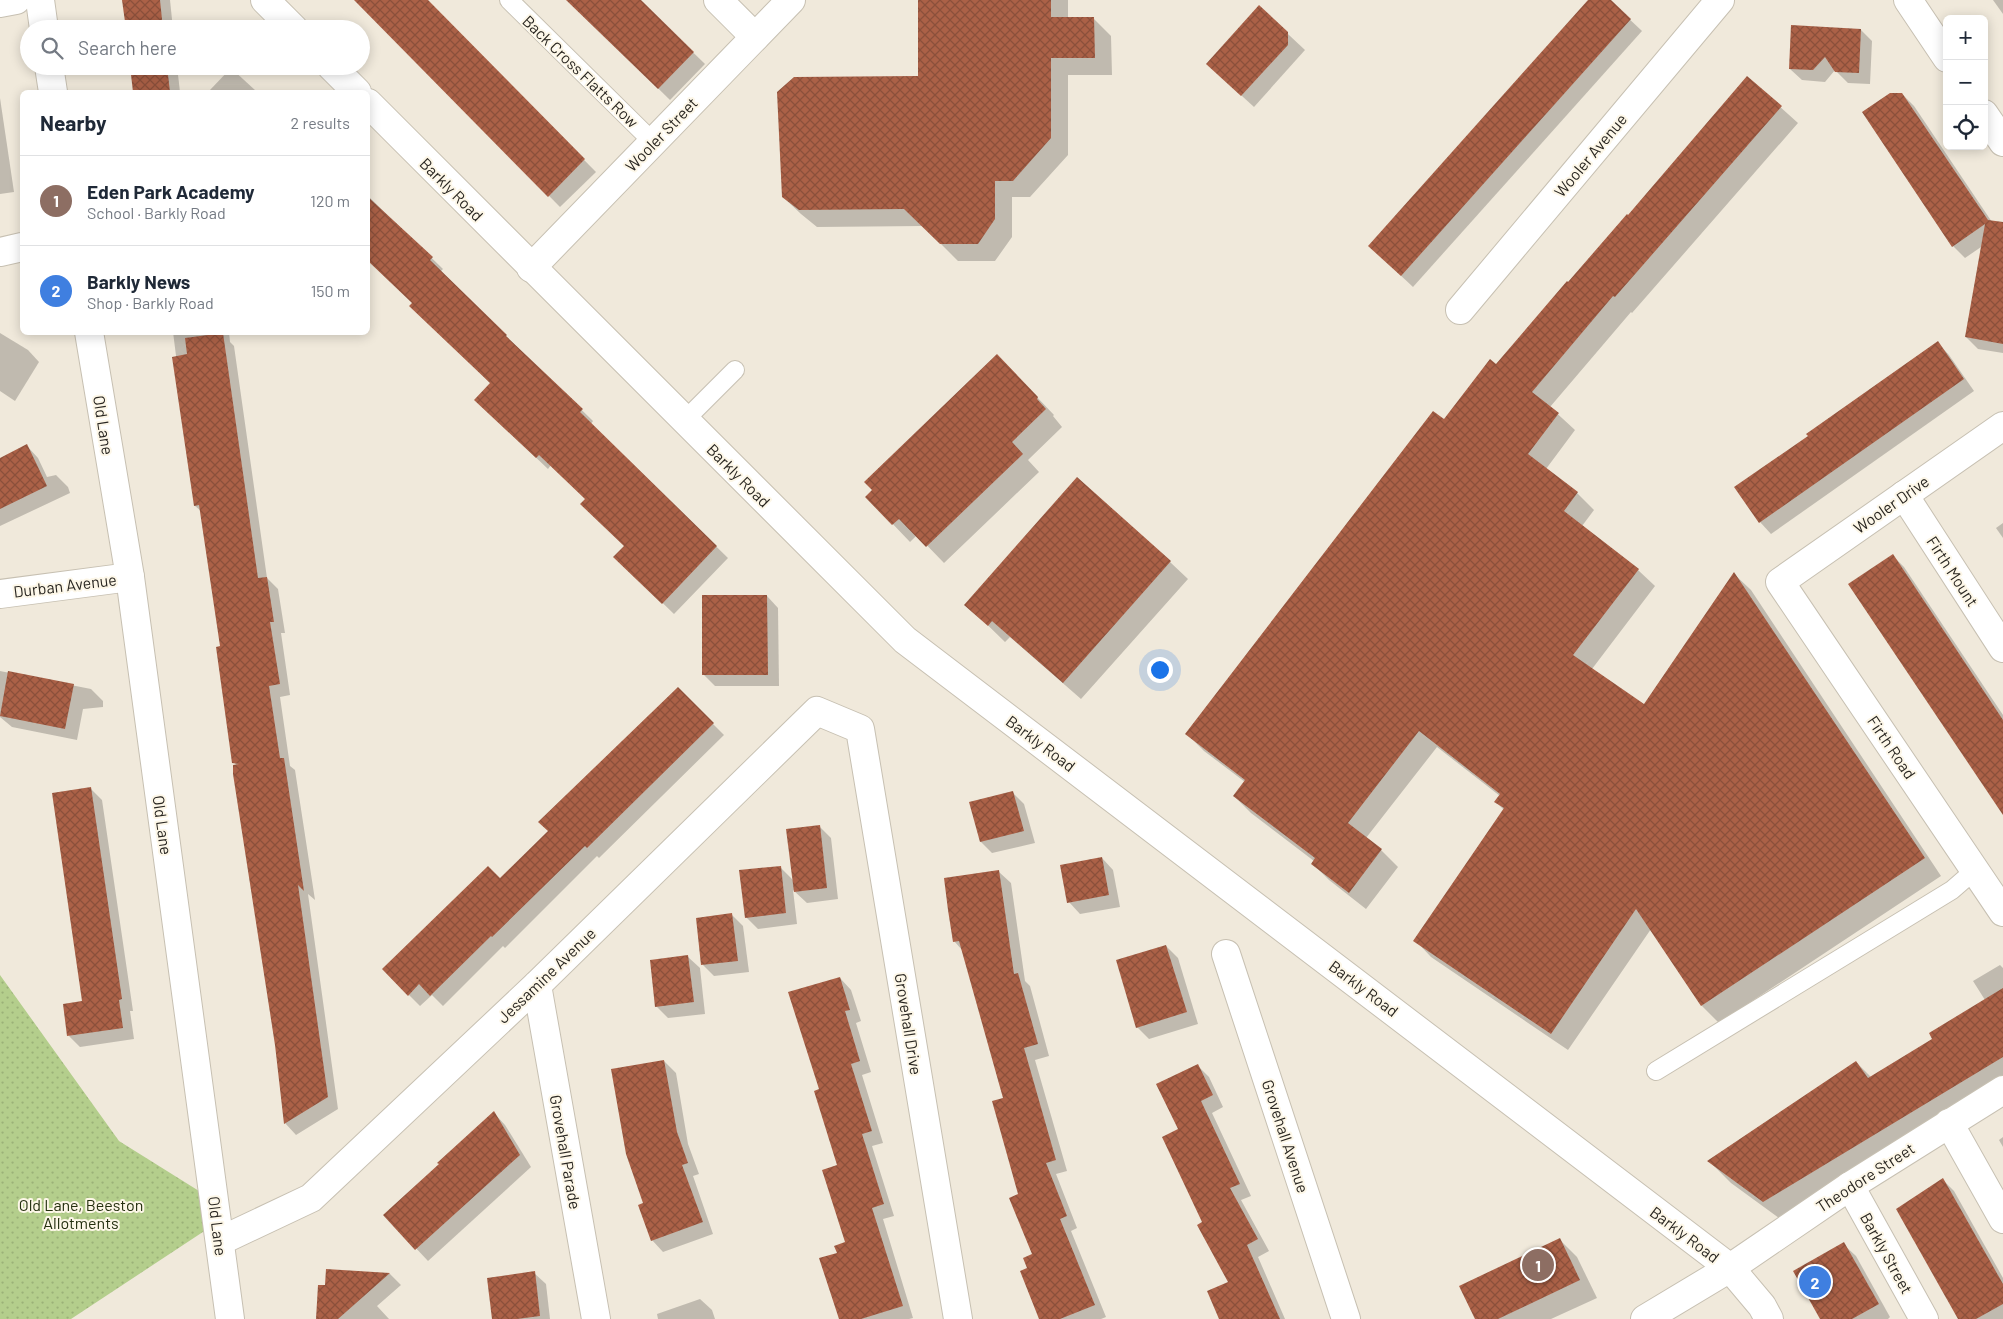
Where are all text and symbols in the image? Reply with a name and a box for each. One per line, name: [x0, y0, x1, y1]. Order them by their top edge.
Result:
street label: Back Cross Flatts Row: [519, 11, 643, 131]
map controls: [1943, 15, 1988, 150]
button: +: [1943, 15, 1988, 60]
search box: [20, 20, 370, 75]
icon: search: [38, 34, 66, 62]
text: Search here: [78, 36, 177, 59]
button: −: [1943, 60, 1988, 105]
street label: Wooler Street: [621, 93, 701, 175]
button: locate: [1943, 105, 1988, 150]
text: Nearby: [40, 110, 106, 135]
street label: Wooler Avenue: [1550, 110, 1630, 200]
text: 2 results: [291, 113, 350, 132]
street label: Barkly Road: [416, 153, 488, 225]
text: Eden Park Academy: [87, 180, 255, 203]
text: 1: [53, 191, 59, 210]
text: 120 m: [310, 191, 350, 210]
text: School · Barkly Road: [87, 203, 226, 222]
text: Barkly News: [87, 270, 190, 293]
text: 2: [52, 281, 60, 300]
text: 150 m: [311, 281, 350, 300]
text: Shop · Barkly Road: [87, 293, 214, 312]
street label: Old Lane: [90, 394, 118, 456]
street label: Barkly Road: [703, 439, 775, 511]
street label: Wooler Drive: [1850, 471, 1932, 537]
street label: Firth Mount: [1923, 532, 1983, 610]
street label: Durban Avenue: [12, 569, 118, 601]
your location: [1147, 657, 1173, 683]
street label: Barkly Road: [1003, 711, 1079, 775]
street label: Firth Road: [1864, 712, 1920, 782]
street label: Old Lane: [149, 794, 177, 856]
street label: Jessamine Avenue: [493, 923, 599, 1027]
street label: Barkly Road: [1326, 956, 1402, 1020]
street label: Grovehall Drive: [892, 972, 926, 1076]
street label: Grovehall Avenue: [1259, 1077, 1313, 1195]
street label: Grovehall Parade: [547, 1093, 585, 1211]
street label: Theodore Street: [1812, 1138, 1918, 1216]
park label: Old Lane, Beeston Allotments: [19, 1195, 143, 1232]
street label: Old Lane: [205, 1195, 231, 1257]
street label: Barkly Road: [1647, 1202, 1723, 1266]
street label: Barkly Street: [1857, 1209, 1917, 1297]
pin: 1: [1522, 1246, 1554, 1284]
pin: 2: [1799, 1263, 1831, 1301]

